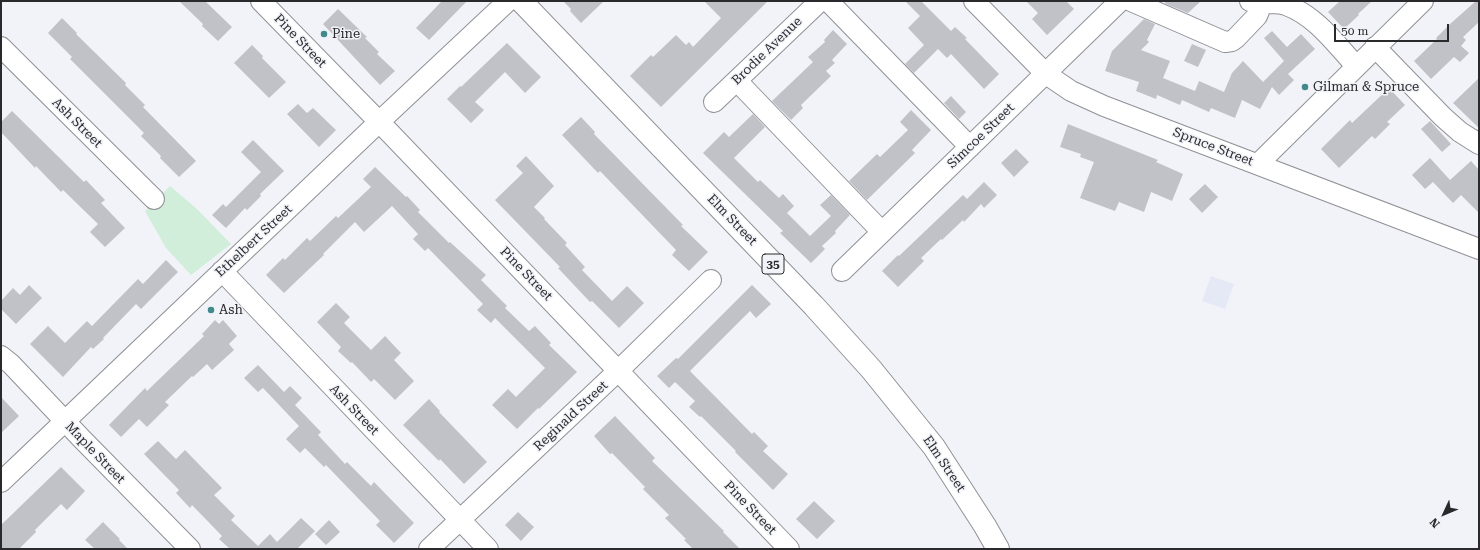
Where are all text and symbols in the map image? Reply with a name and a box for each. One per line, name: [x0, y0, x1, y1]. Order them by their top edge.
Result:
street label: Pine Street: [271, 11, 329, 71]
street label: Brodie Avenue: [729, 14, 805, 88]
scale bar: [1336, 16, 1451, 42]
text: 50 m: [1341, 24, 1368, 38]
place label: Pine: [332, 26, 360, 42]
marker: Pine: [319, 29, 329, 39]
place label: Gilman & Spruce: [1313, 79, 1419, 95]
marker: Gilman & Spruce: [1300, 82, 1310, 92]
street label: Ash Street: [49, 95, 105, 151]
street label: Simcoe Street: [944, 100, 1018, 172]
street label: Spruce Street: [1171, 124, 1255, 170]
street label: Elm Street: [704, 191, 760, 249]
street label: Ethelbert Street: [212, 202, 296, 280]
street label: Pine Street: [497, 244, 555, 304]
road number: 35: [762, 254, 784, 274]
place label: Ash: [219, 302, 243, 318]
marker: Ash: [206, 305, 216, 315]
street label: Reginald Street: [531, 378, 611, 454]
street label: Ash Street: [326, 381, 382, 439]
street label: Maple Street: [62, 419, 128, 487]
street label: Elm Street: [919, 433, 969, 495]
street label: Pine Street: [721, 478, 779, 538]
north arrow: [1424, 494, 1464, 534]
text: N: [1427, 515, 1443, 530]

